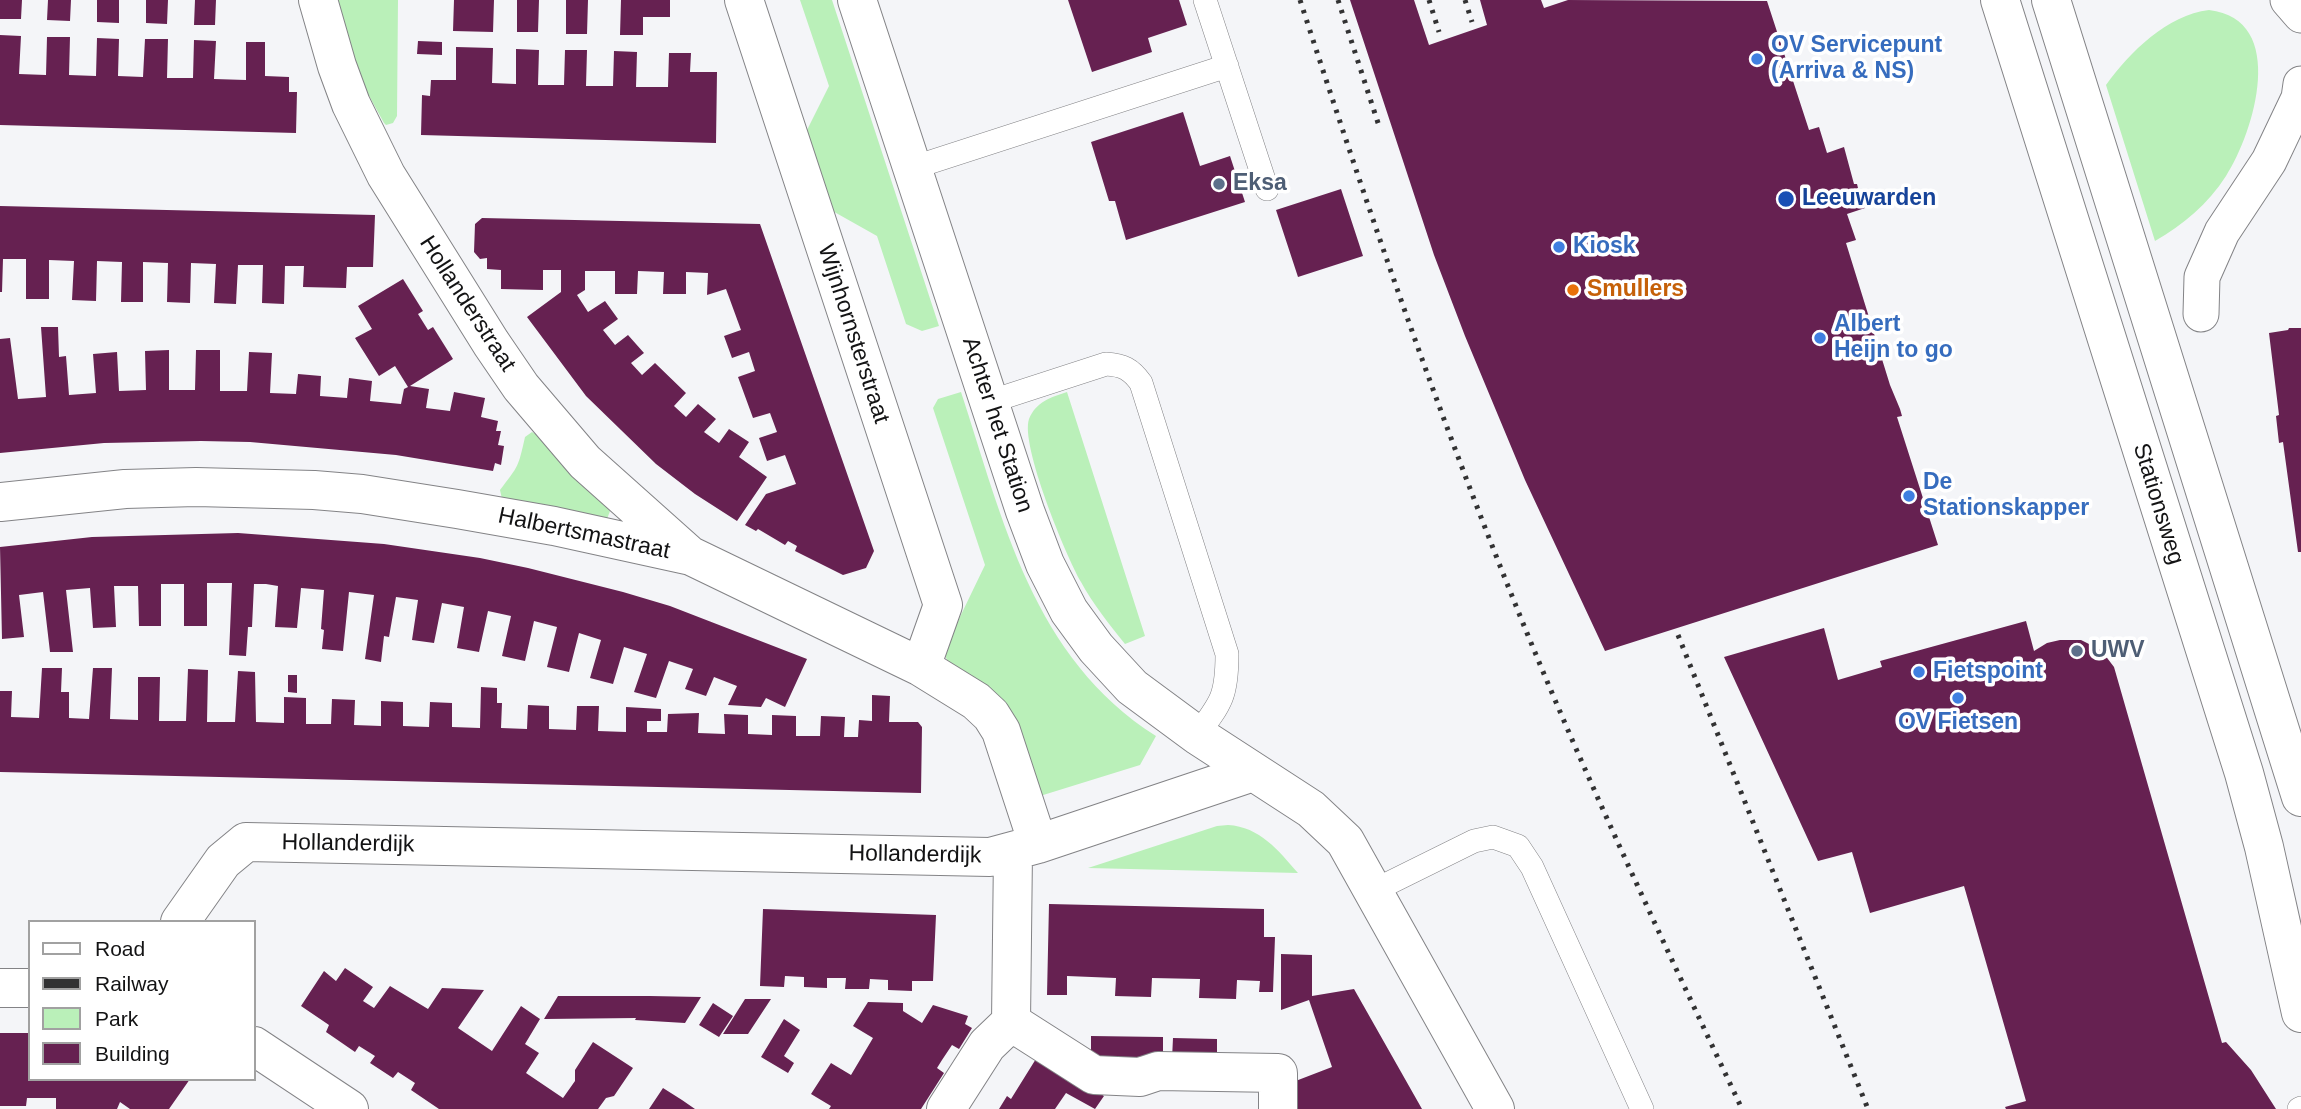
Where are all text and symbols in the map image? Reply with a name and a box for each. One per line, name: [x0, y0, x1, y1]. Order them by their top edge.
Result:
place label: OV Servicepunt (Arriva & NS): [1771, 32, 1942, 86]
marker: OV Servicepunt (Arriva & NS): [1749, 51, 1765, 67]
place label: Eksa: [1233, 170, 1287, 198]
marker: Eksa: [1211, 176, 1227, 192]
place label: Leeuwarden: [1802, 185, 1936, 213]
marker: Leeuwarden: [1776, 189, 1796, 209]
street label: Hollanderstraat: [413, 231, 521, 377]
place label: Kiosk: [1573, 233, 1636, 261]
marker: Kiosk: [1551, 239, 1567, 255]
street label: Wijnhornsterstraat: [811, 241, 895, 427]
place label: Smullers: [1587, 276, 1684, 304]
marker: Smullers: [1565, 282, 1581, 298]
place label: Albert Heijn to go: [1834, 311, 1953, 365]
marker: Albert Heijn to go: [1812, 330, 1828, 346]
street label: Achter het Station: [956, 334, 1038, 516]
street label: Stationsweg: [2126, 440, 2190, 568]
place label: De Stationskapper: [1923, 469, 2089, 523]
marker: De Stationskapper: [1901, 488, 1917, 504]
street label: Halbertsmastraat: [495, 502, 673, 566]
place label: UWV: [2091, 637, 2145, 665]
marker: UWV: [2069, 643, 2085, 659]
place label: Fietspoint: [1933, 658, 2043, 686]
marker: Fietspoint: [1911, 664, 1927, 680]
marker: OV Fietsen: [1950, 690, 1966, 706]
place label: OV Fietsen: [1898, 709, 2018, 737]
street label: Hollanderdijk: [281, 829, 415, 859]
street label: Hollanderdijk: [848, 840, 982, 870]
legend: [28, 920, 256, 1081]
text: Road: [95, 937, 145, 960]
text: Railway: [95, 972, 169, 995]
text: Park: [95, 1007, 138, 1030]
text: Building: [95, 1042, 170, 1065]

